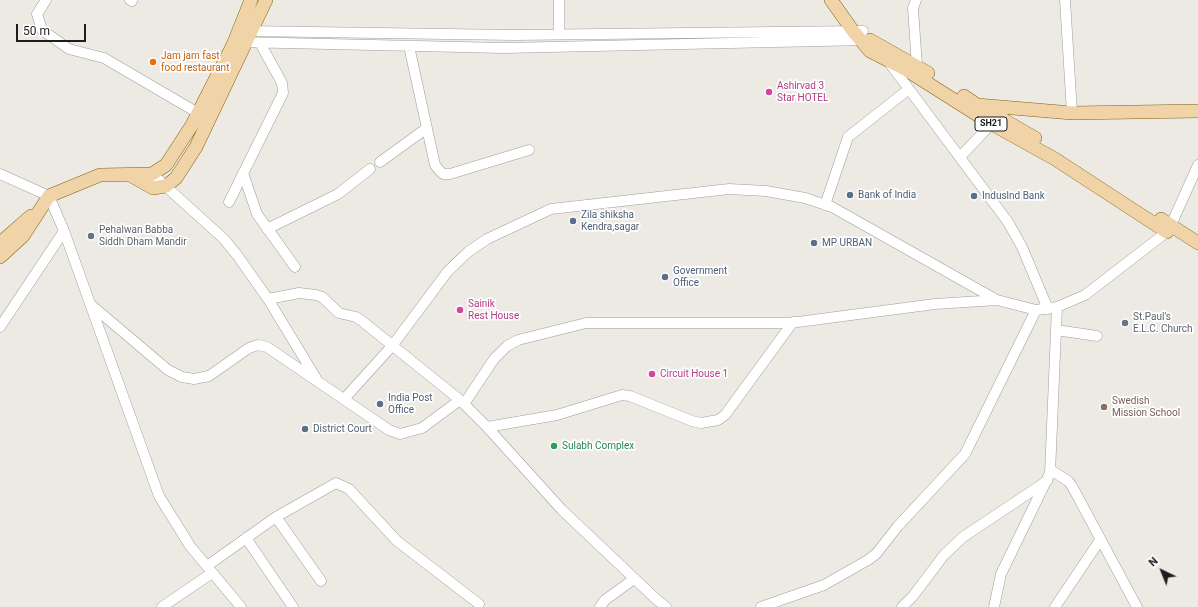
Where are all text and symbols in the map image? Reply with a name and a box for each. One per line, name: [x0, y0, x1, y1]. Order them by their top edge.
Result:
scale bar: [18, 16, 88, 42]
text: 50 m: [23, 24, 50, 38]
place label: Jam jam fast food restaurant: [161, 50, 229, 74]
marker: Jam jam fast food restaurant: [148, 57, 158, 67]
place label: Ashirvad 3 Star HOTEL: [777, 80, 828, 104]
marker: Ashirvad 3 Star HOTEL: [764, 87, 774, 97]
road number: SH21: [975, 117, 1007, 131]
place label: Bank of India: [858, 189, 916, 201]
marker: Bank of India: [845, 190, 855, 200]
place label: Induslnd Bank: [982, 190, 1045, 202]
marker: Induslnd Bank: [969, 191, 979, 201]
place label: Zila shiksha Kendra,sagar: [581, 209, 639, 232]
marker: Zila shiksha Kendra,sagar: [568, 216, 578, 226]
place label: Pehalwan Babba Siddh Dham Mandir: [99, 224, 187, 248]
marker: Pehalwan Babba Siddh Dham Mandir: [86, 231, 96, 241]
place label: MP URBAN: [822, 237, 872, 249]
marker: MP URBAN: [809, 238, 819, 248]
place label: Government Office: [673, 265, 727, 288]
marker: Government Office: [660, 272, 670, 282]
place label: Sainik Rest House: [468, 298, 519, 322]
marker: Sainik Rest House: [455, 305, 465, 315]
place label: St.Paul's E.L.C. Church: [1133, 311, 1193, 334]
marker: St.Paul's E.L.C. Church: [1120, 318, 1130, 328]
place label: Circuit House 1: [660, 368, 728, 380]
marker: Circuit House 1: [647, 369, 657, 379]
place label: India Post Office: [388, 392, 433, 416]
place label: Swedish Mission School: [1112, 395, 1180, 418]
marker: India Post Office: [375, 399, 385, 409]
marker: Swedish Mission School: [1099, 402, 1109, 412]
place label: District Court: [313, 423, 372, 435]
marker: District Court: [300, 424, 310, 434]
place label: Sulabh Complex: [562, 440, 634, 452]
marker: Sulabh Complex: [549, 441, 559, 451]
north arrow: [1142, 551, 1182, 591]
text: N: [1146, 554, 1161, 569]

